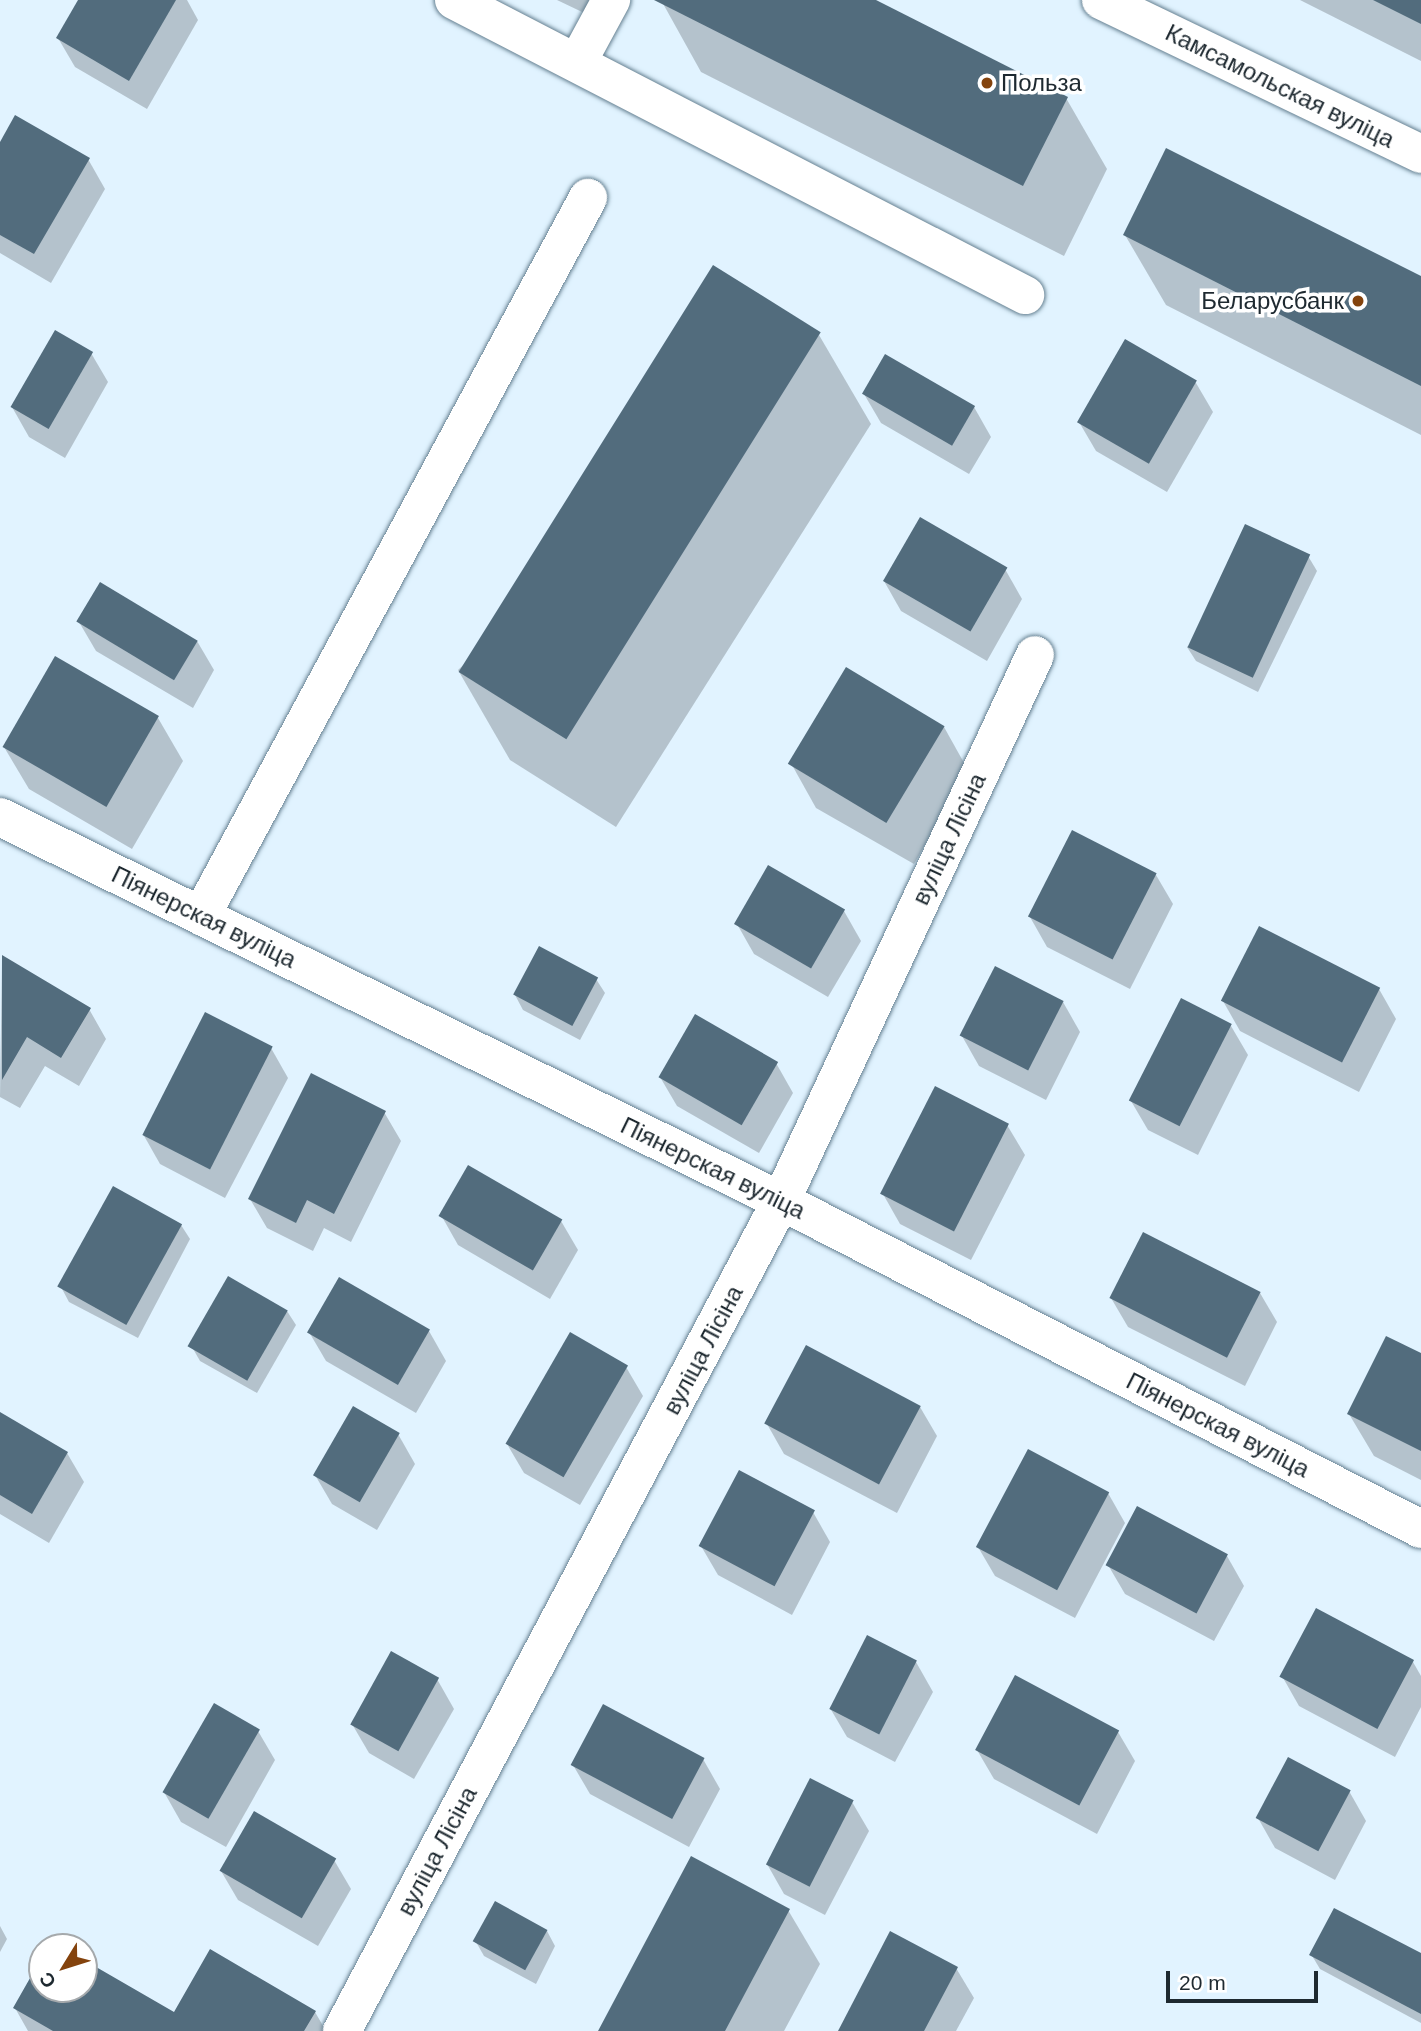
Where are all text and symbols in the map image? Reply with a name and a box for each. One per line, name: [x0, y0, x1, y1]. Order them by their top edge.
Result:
street label: Камсамольская вуліца: [1161, 18, 1399, 154]
place label: Польза: [1001, 69, 1082, 97]
marker: Польза: [979, 75, 995, 91]
place label: Беларусбанк: [1201, 287, 1344, 315]
marker: Беларусбанк: [1350, 293, 1366, 309]
street label: вуліца Лісіна: [906, 769, 992, 909]
street label: Піянерская вуліца: [107, 860, 301, 974]
street label: Піянерская вуліца: [616, 1111, 810, 1225]
street label: вуліца Лісіна: [657, 1281, 749, 1419]
street label: Піянерская вуліца: [1122, 1366, 1314, 1484]
street label: вуліца Лісіна: [391, 1782, 483, 1920]
north arrow: [28, 1933, 98, 2003]
scale bar: [1169, 1958, 1321, 2002]
text: С: [35, 1968, 60, 1992]
text: 20 m: [1179, 1971, 1226, 1994]

